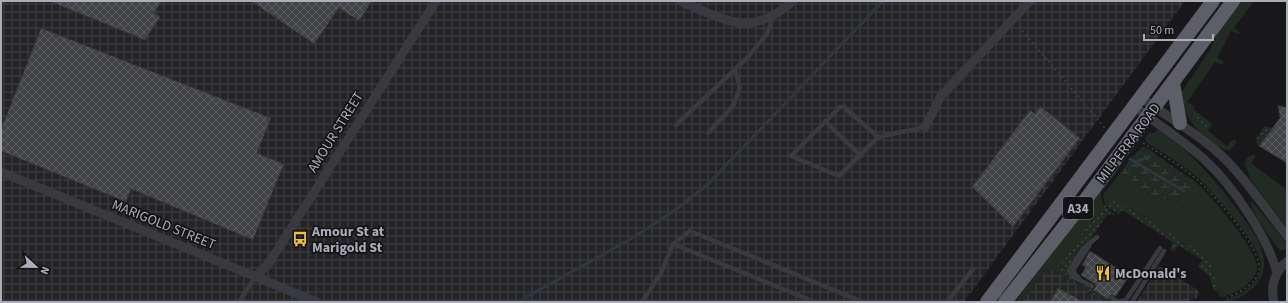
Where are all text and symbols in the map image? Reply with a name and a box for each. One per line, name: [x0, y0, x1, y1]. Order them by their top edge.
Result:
scale bar: [1144, 16, 1213, 42]
text: 50 m: [1150, 22, 1174, 39]
street label: AMOUR STREET: [303, 88, 369, 177]
street label: MILPERRA ROAD: [1092, 99, 1166, 188]
street label: MARIGOLD STREET: [109, 195, 219, 255]
road number: A34: [1063, 197, 1093, 219]
place label: Amour St at Marigold St: [311, 222, 385, 258]
bus stop icon: Amour St at Marigold St: [291, 230, 309, 248]
north arrow: [16, 247, 56, 287]
text: N: [36, 264, 53, 277]
restaurant icon: McDonald's: [1094, 264, 1112, 282]
place label: McDonald's: [1115, 264, 1186, 284]

